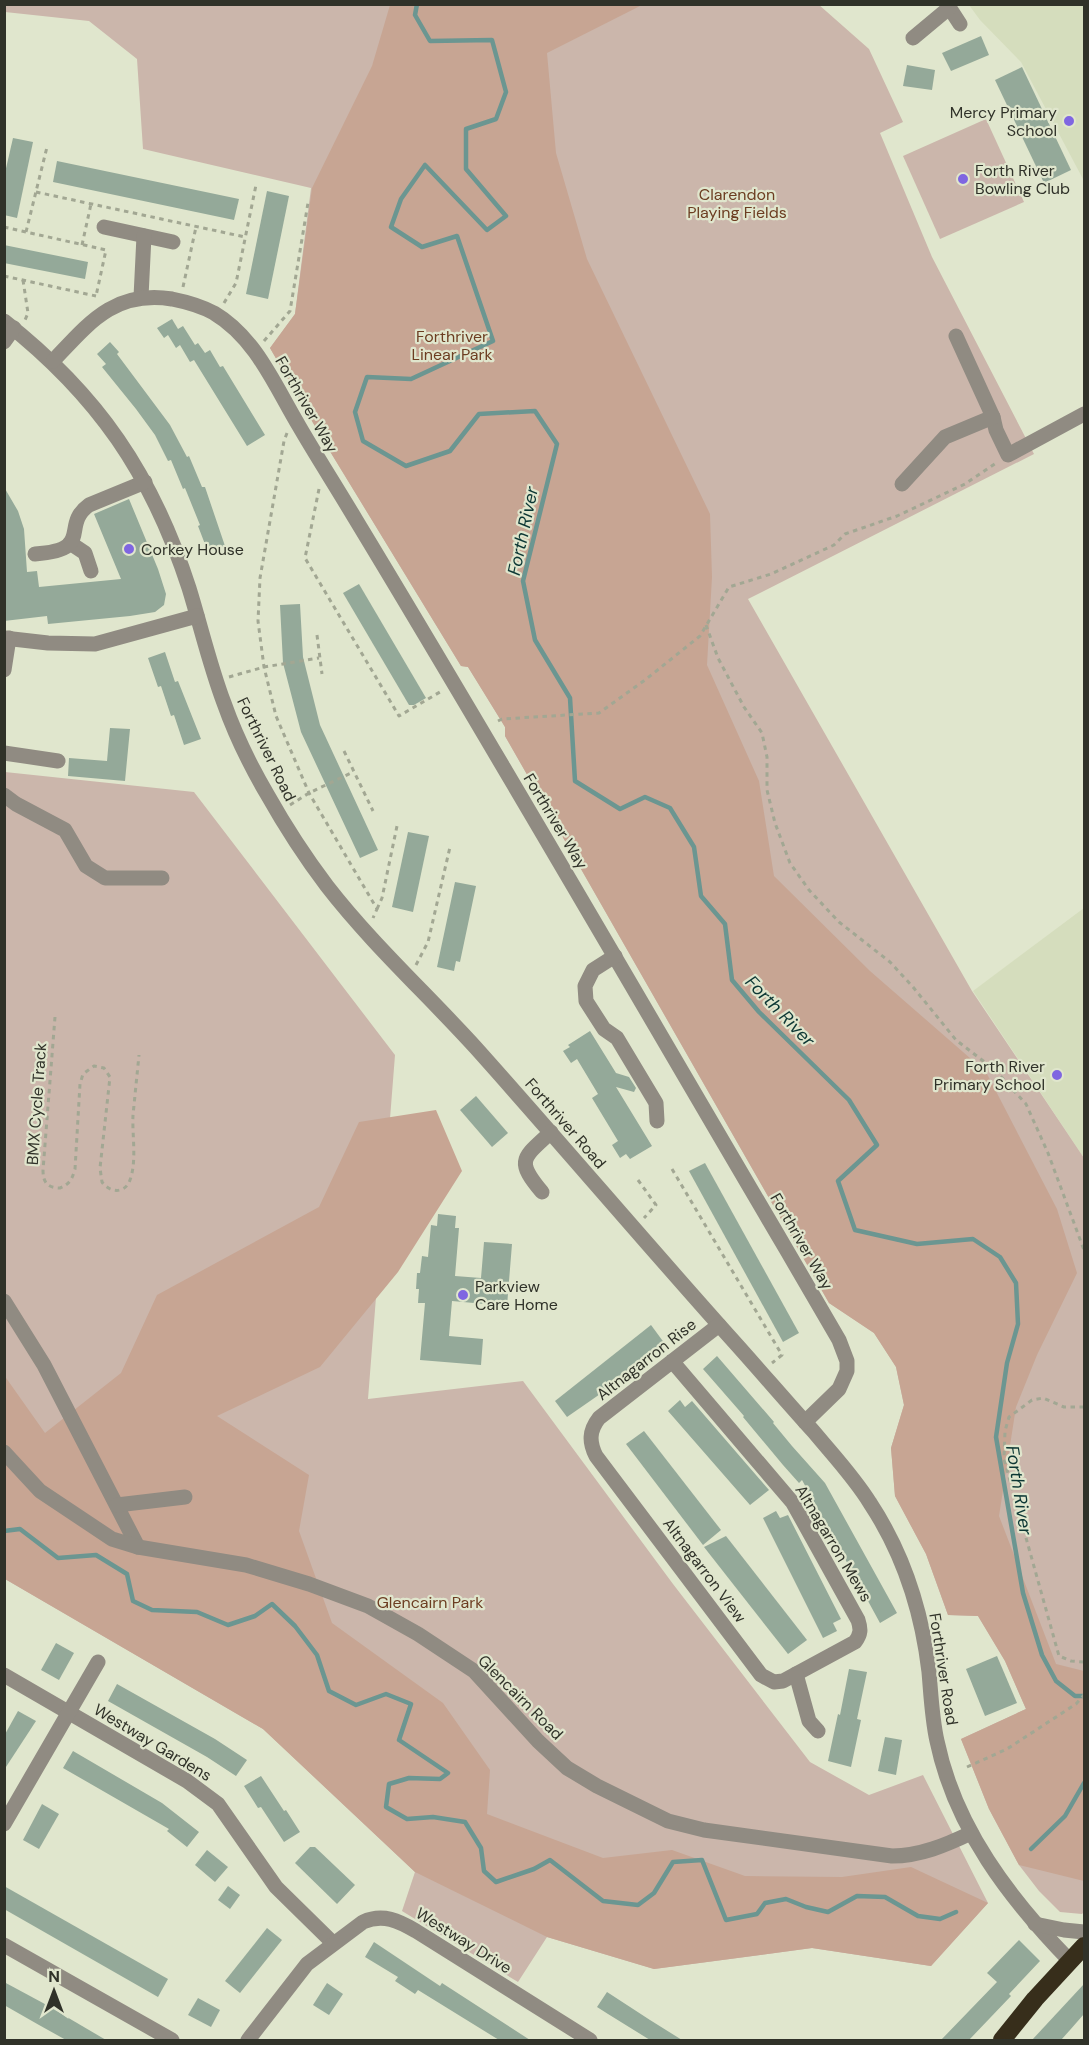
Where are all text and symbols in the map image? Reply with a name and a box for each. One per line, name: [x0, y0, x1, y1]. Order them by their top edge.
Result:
place label: Mercy Primary School: [950, 102, 1057, 141]
marker: Mercy Primary School: [1062, 114, 1076, 128]
place label: Forth River Bowling Club: [975, 160, 1070, 199]
marker: Forth River Bowling Club: [956, 172, 970, 186]
park label: Clarendon Playing Fields: [687, 184, 787, 223]
park label: Forthriver Linear Park: [411, 326, 493, 365]
street label: Forthriver Way: [270, 352, 343, 456]
water label: Forth River: [502, 483, 544, 578]
place label: Corkey House: [141, 539, 244, 560]
marker: Corkey House: [122, 542, 136, 556]
street label: Forthriver Road: [232, 694, 301, 805]
street label: Forthriver Way: [519, 769, 592, 873]
water label: Forth River: [740, 970, 821, 1053]
street label: BMX Cycle Track: [22, 1042, 51, 1166]
place label: Forth River Primary School: [934, 1056, 1045, 1095]
marker: Forth River Primary School: [1050, 1068, 1064, 1082]
street label: Forthriver Road: [520, 1074, 611, 1173]
street label: Forthriver Way: [765, 1189, 838, 1293]
place label: Parkview Care Home: [475, 1276, 558, 1315]
marker: Parkview Care Home: [456, 1288, 470, 1302]
street label: Altnagarron Rise: [592, 1314, 700, 1405]
water label: Forth River: [1000, 1444, 1038, 1538]
street label: Altnagarron Mews: [790, 1481, 877, 1606]
street label: Altnagarron View: [658, 1514, 751, 1627]
park label: Glencairn Park: [377, 1592, 483, 1613]
street label: Forthriver Road: [924, 1611, 963, 1727]
street label: Glencairn Road: [474, 1650, 568, 1744]
street label: Westway Gardens: [90, 1699, 216, 1786]
street label: Westway Drive: [412, 1903, 516, 1978]
north arrow: [24, 1961, 84, 2021]
text: N: [48, 1966, 60, 1987]

